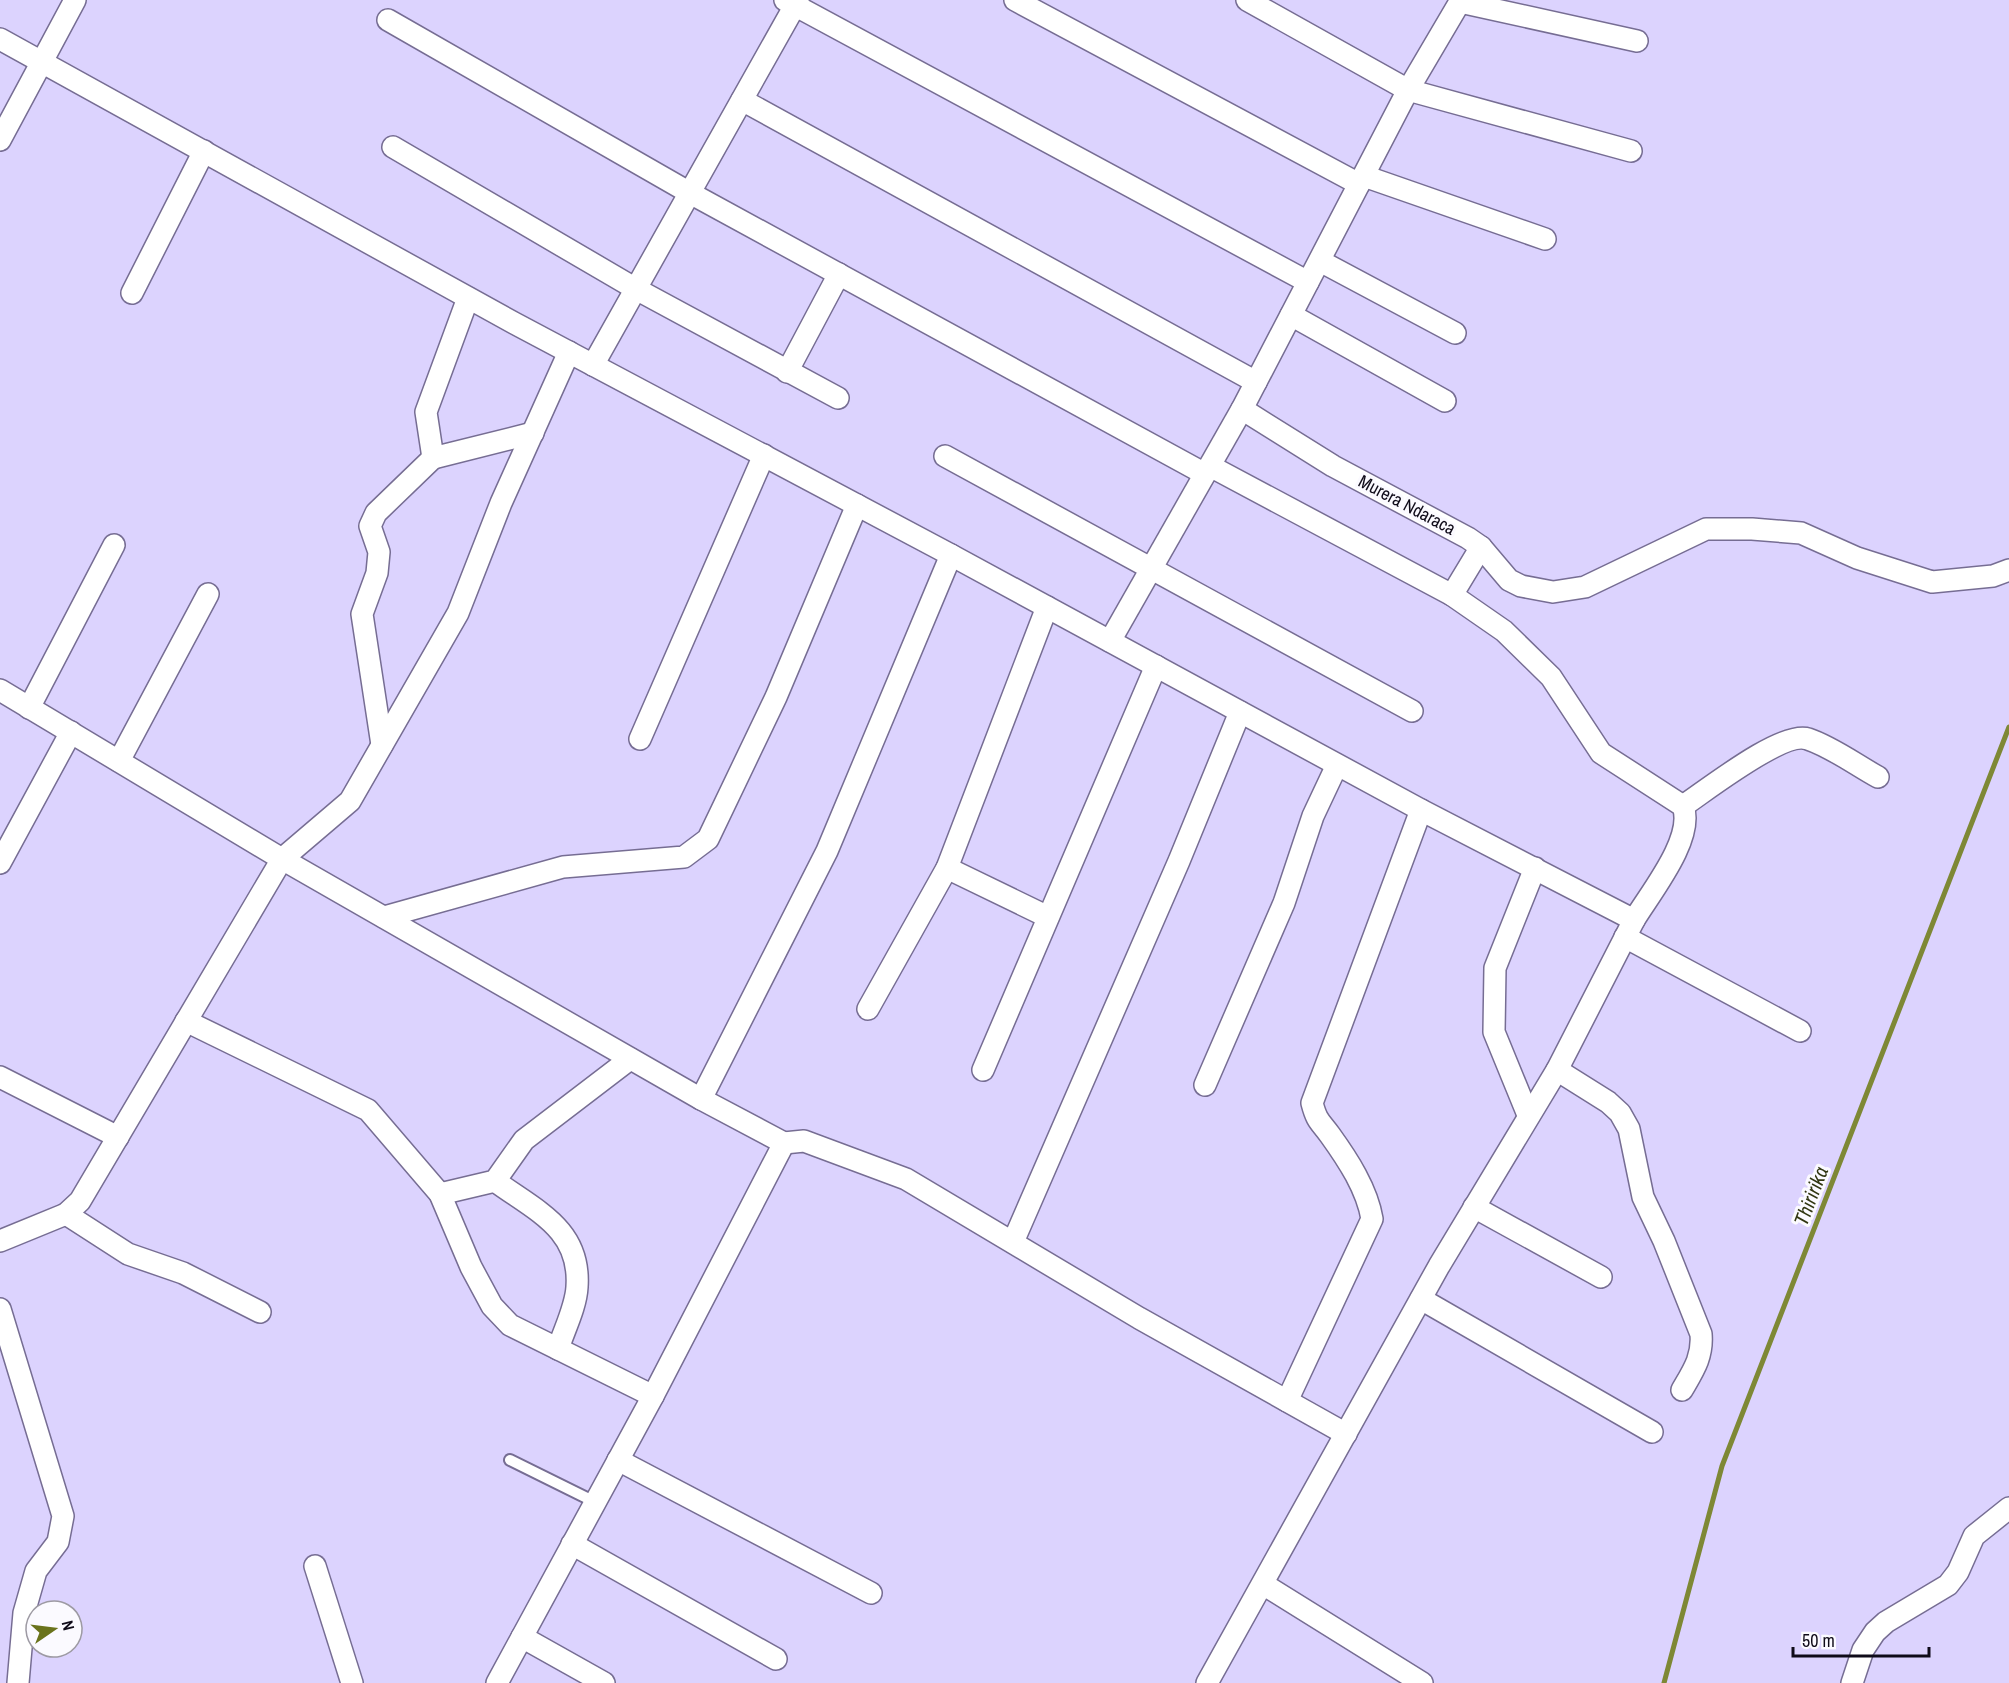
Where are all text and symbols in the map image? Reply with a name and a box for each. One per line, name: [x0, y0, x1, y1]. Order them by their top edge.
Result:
street label: Murera Ndaraca: [1354, 468, 1460, 541]
water label: Thiririka: [1787, 1162, 1834, 1229]
north arrow: [24, 1599, 84, 1659]
text: N: [57, 1618, 80, 1633]
scale bar: [1793, 1620, 1930, 1658]
text: 50 m: [1802, 1628, 1835, 1653]

